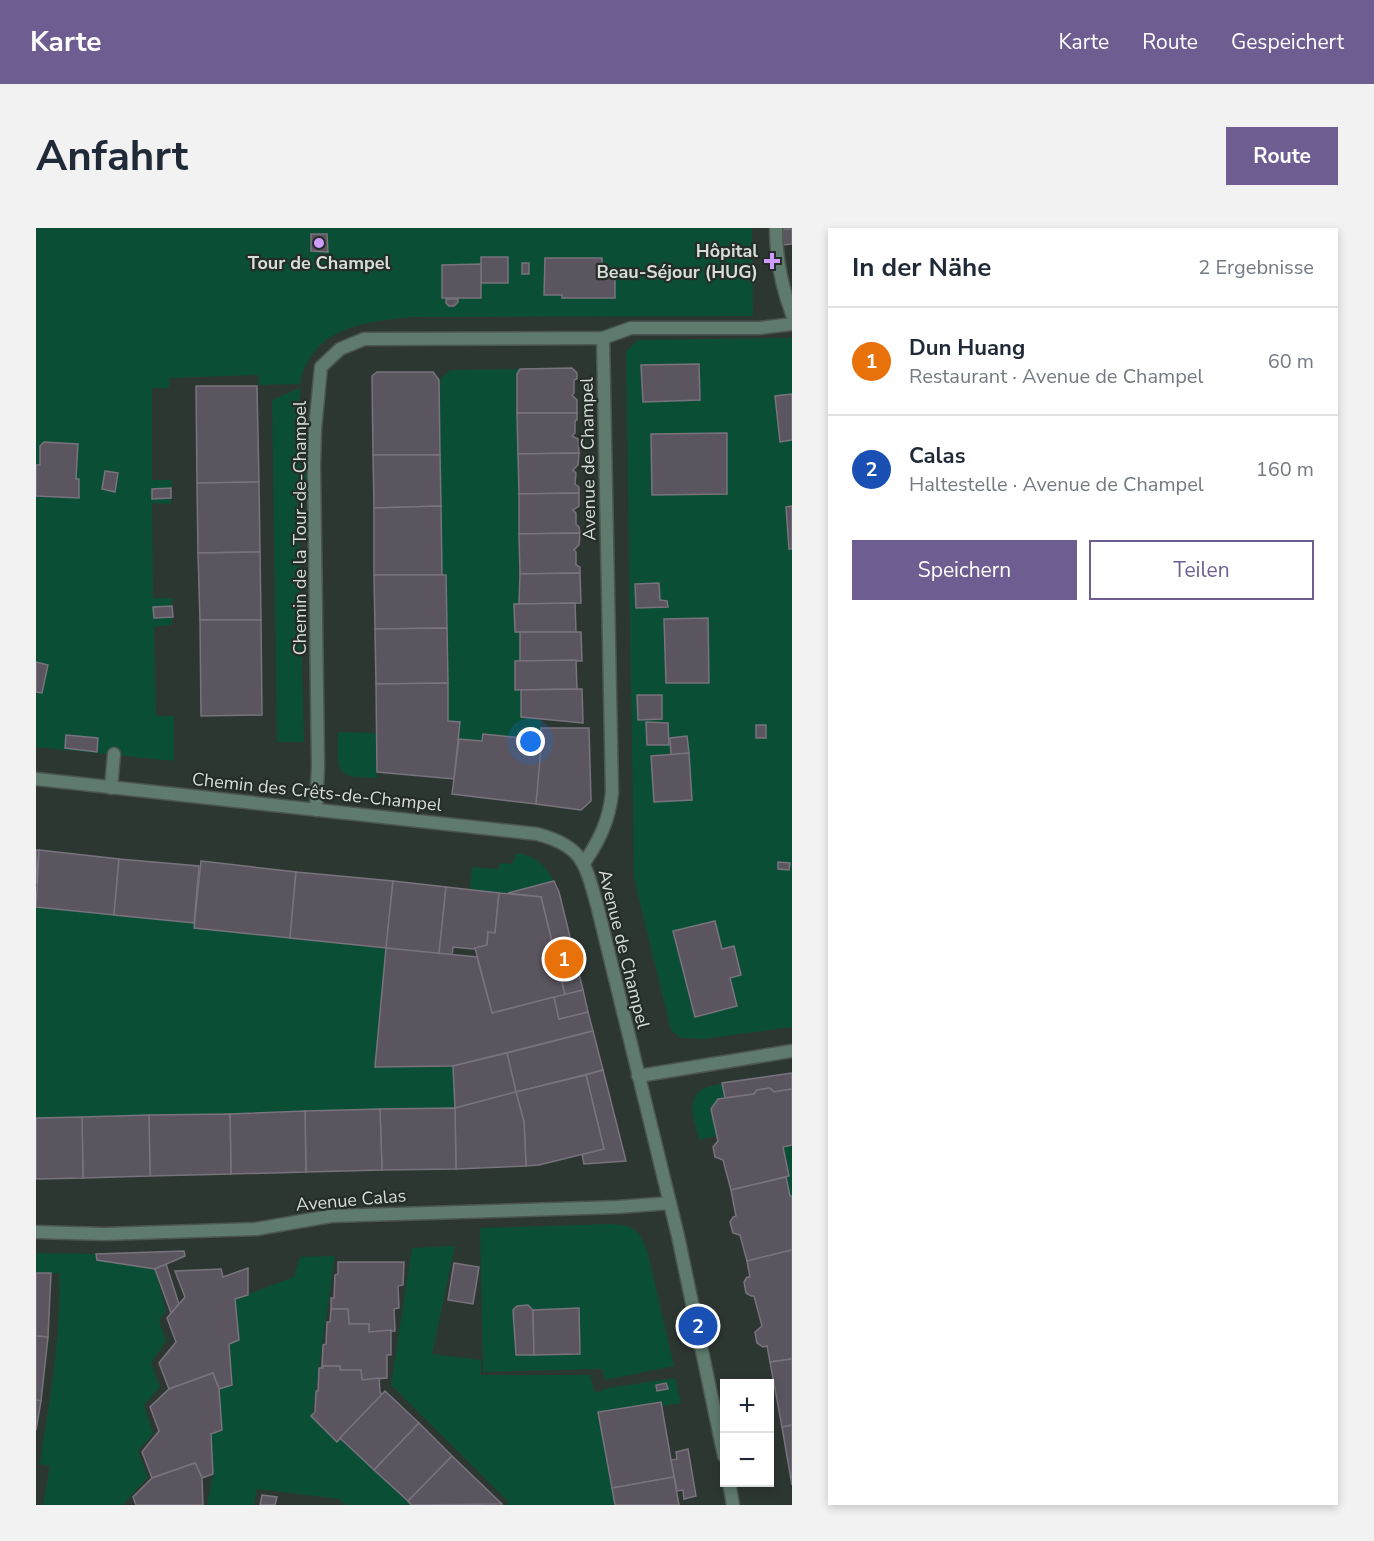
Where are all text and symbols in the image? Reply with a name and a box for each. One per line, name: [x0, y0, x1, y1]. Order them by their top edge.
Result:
text: Karte: [30, 23, 101, 61]
text: Karte: [1059, 28, 1109, 56]
text: Route: [1142, 28, 1198, 56]
text: Gespeichert: [1231, 28, 1344, 56]
button: Route: [1226, 127, 1338, 185]
text: Anfahrt: [36, 128, 188, 185]
marker: Tour de Champel: [312, 236, 326, 250]
place label: Hôpital Beau-Séjour (HUG): [596, 239, 758, 284]
text: In der Nähe: [852, 250, 991, 285]
place label: Tour de Champel: [248, 251, 391, 275]
marker: Hôpital Beau-Séjour (HUG): [763, 252, 781, 270]
text: 2 Ergebnisse: [1198, 254, 1314, 281]
text: Dun Huang: [909, 333, 1025, 363]
text: 1: [866, 348, 878, 375]
text: 60 m: [1268, 348, 1314, 375]
text: Restaurant · Avenue de Champel: [909, 363, 1203, 390]
street label: Avenue de Champel: [575, 377, 601, 541]
street label: Chemin de la Tour-de-Champel: [288, 400, 312, 655]
text: Calas: [909, 441, 965, 471]
text: 2: [866, 456, 878, 483]
text: 160 m: [1256, 456, 1314, 483]
text: Haltestelle · Avenue de Champel: [909, 471, 1204, 498]
button: Speichern: [852, 540, 1077, 600]
button: Teilen: [1089, 540, 1314, 600]
your location: [516, 727, 545, 756]
street label: Chemin des Crêts-de-Champel: [191, 767, 444, 817]
street label: Avenue de Champel: [593, 867, 656, 1032]
pin: 1: [544, 936, 584, 982]
street label: Avenue Calas: [295, 1183, 407, 1217]
pin: 2: [678, 1304, 718, 1348]
map controls: [720, 1379, 774, 1487]
button: +: [720, 1379, 774, 1433]
button: −: [720, 1433, 774, 1487]

